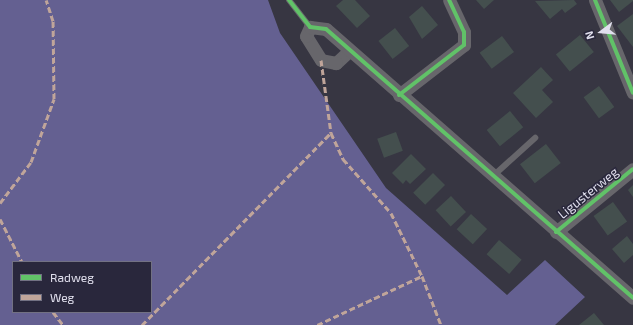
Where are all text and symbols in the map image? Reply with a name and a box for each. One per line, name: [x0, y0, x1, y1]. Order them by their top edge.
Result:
north arrow: [581, 12, 621, 52]
text: N: [582, 30, 596, 41]
street label: Ligusterweg: [555, 164, 621, 222]
legend: [12, 261, 152, 313]
text: Radweg: [50, 270, 94, 284]
text: Weg: [50, 290, 74, 304]

